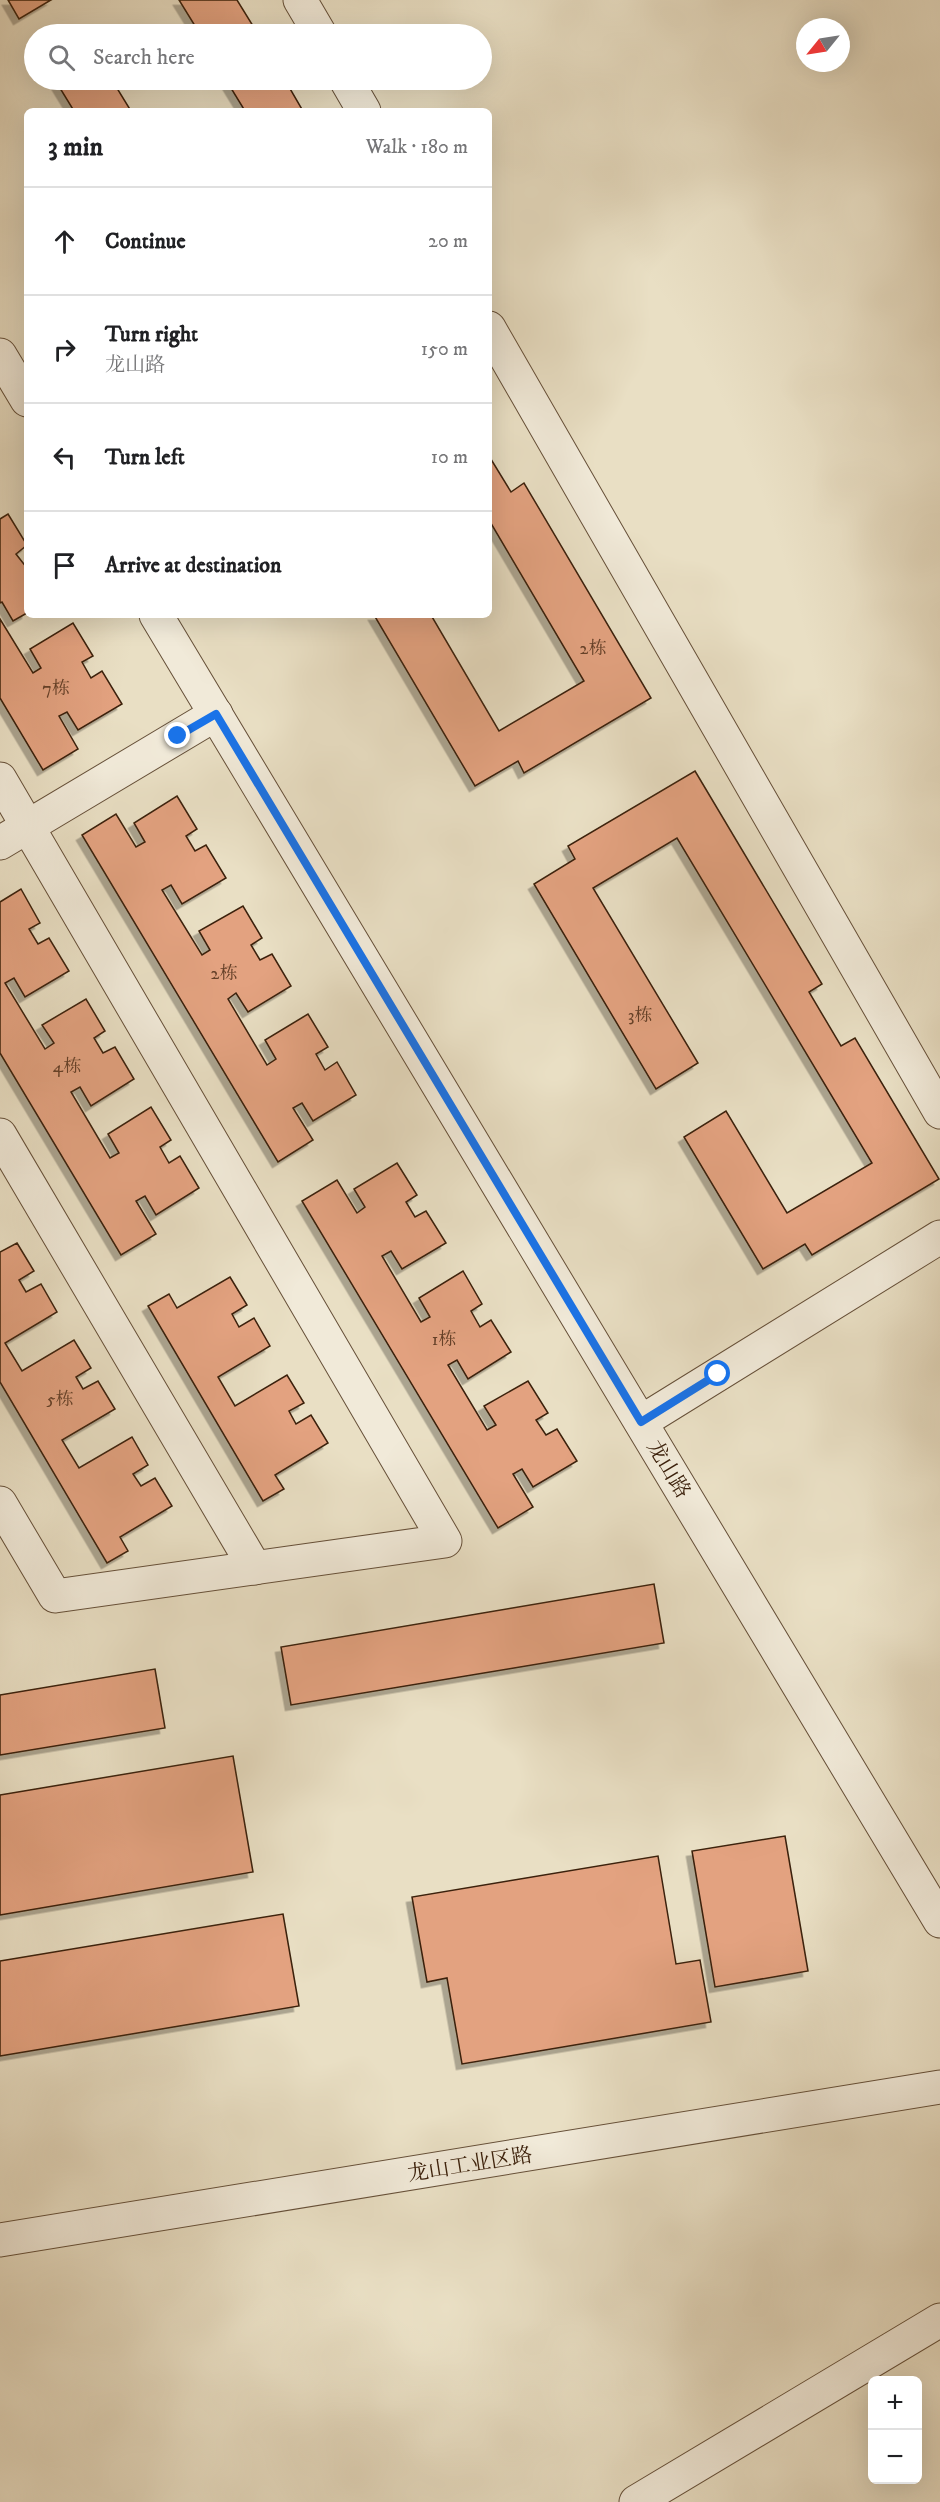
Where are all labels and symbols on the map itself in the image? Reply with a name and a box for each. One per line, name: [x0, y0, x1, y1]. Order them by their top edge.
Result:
north arrow: [796, 18, 850, 72]
house number: 2栋: [580, 638, 606, 660]
house number: 7栋: [42, 678, 70, 700]
route end: [164, 722, 190, 748]
house number: 2栋: [211, 963, 237, 985]
house number: 3栋: [628, 1005, 652, 1027]
house number: 4栋: [53, 1056, 81, 1078]
house number: 1栋: [432, 1329, 456, 1351]
route start: [704, 1360, 730, 1386]
house number: 5栋: [47, 1389, 73, 1411]
street label: 龙山路: [641, 1436, 696, 1503]
street label: 龙山工业区路: [406, 2142, 534, 2188]

